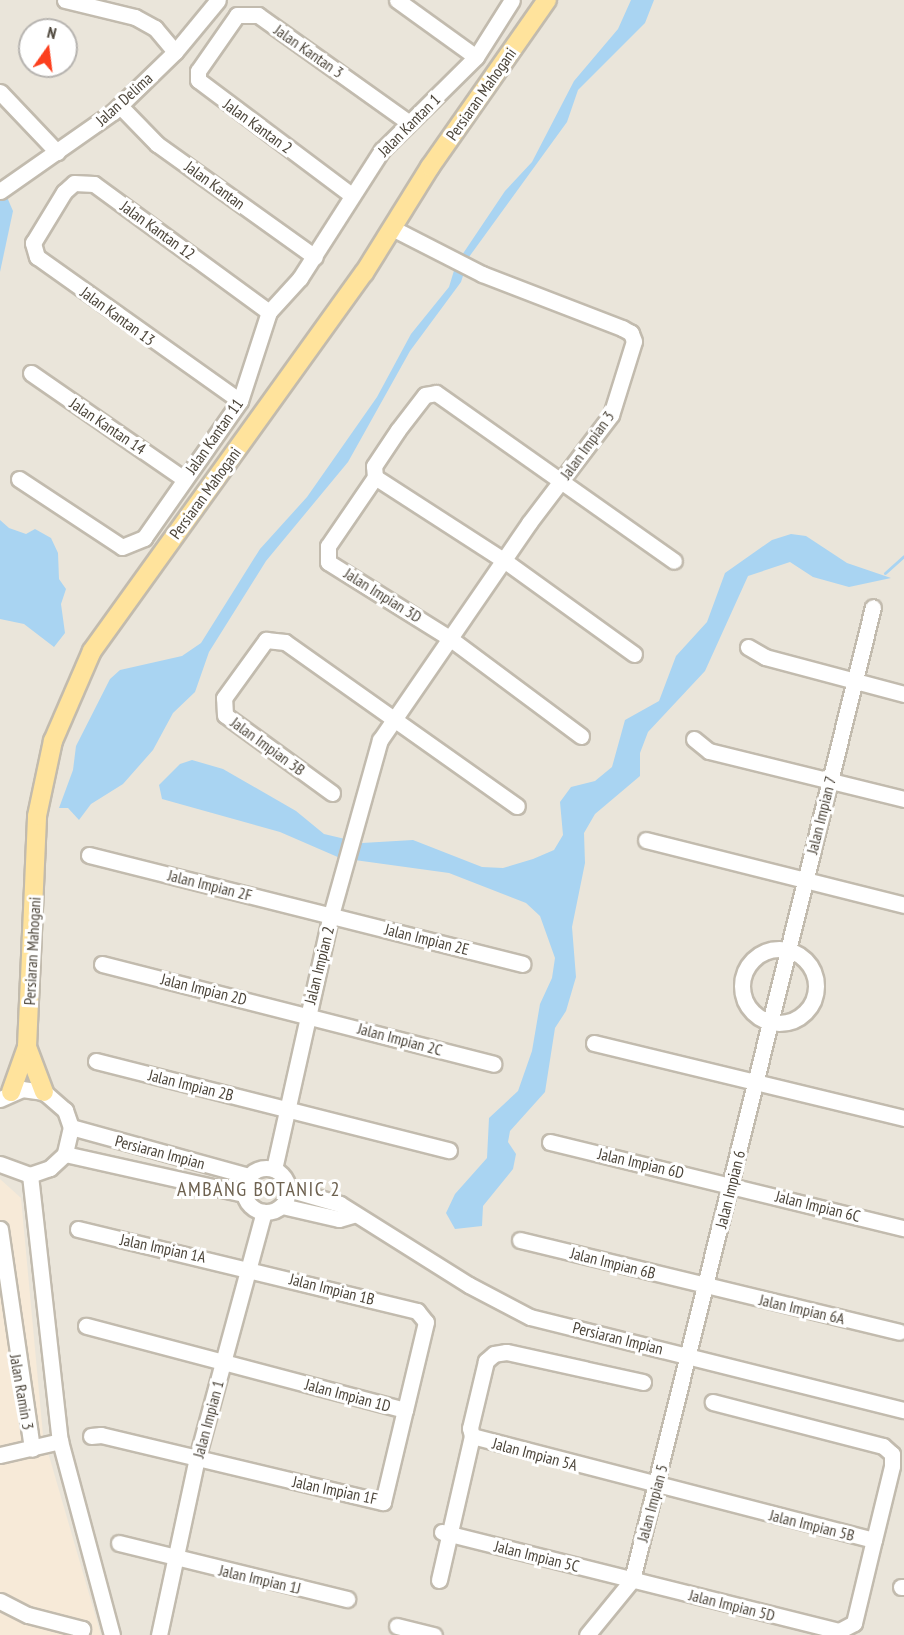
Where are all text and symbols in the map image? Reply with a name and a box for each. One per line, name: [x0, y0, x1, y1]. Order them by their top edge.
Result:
north arrow: [18, 18, 78, 78]
street label: Jalan Kantan 3: [271, 20, 347, 82]
text: N: [45, 22, 58, 43]
street label: Persiaran Mahogani: [442, 44, 520, 144]
street label: Jalan Delima: [92, 69, 156, 129]
street label: Jalan Kantan 1: [374, 90, 444, 160]
street label: Jalan Kantan 2: [220, 95, 296, 157]
street label: Jalan Kantan: [181, 157, 249, 213]
street label: Jalan Kantan 12: [117, 197, 199, 263]
street label: Jalan Kantan 13: [77, 283, 159, 349]
street label: Jalan Kantan 14: [66, 394, 150, 458]
street label: Jalan Kantan 11: [181, 395, 247, 477]
street label: Jalan Impian 3: [556, 407, 618, 483]
street label: Persiaran Mahogani: [165, 443, 245, 543]
street label: Jalan Impian 3D: [341, 564, 425, 626]
street label: Jalan Impian 3B: [227, 713, 309, 779]
street label: Jalan Impian 7: [802, 774, 840, 856]
street label: Jalan Impian 2F: [166, 865, 254, 905]
street label: Persiaran Mahogani: [20, 896, 44, 1006]
street label: Jalan Impian 2E: [383, 919, 471, 959]
street label: Jalan Impian 2: [300, 924, 338, 1006]
street label: Jalan Impian 2D: [159, 969, 249, 1009]
street label: Jalan Impian 2C: [356, 1019, 444, 1059]
street label: Jalan Impian 2B: [147, 1065, 235, 1105]
street label: Persiaran Impian: [113, 1131, 207, 1173]
street label: Jalan Impian 6D: [596, 1144, 686, 1182]
street label: Jalan Impian 6: [711, 1148, 749, 1230]
district label: AMBANG BOTANIC 2: [177, 1177, 341, 1201]
street label: Jalan Impian 6C: [774, 1186, 862, 1226]
street label: Jalan Impian 1A: [118, 1230, 208, 1266]
street label: Jalan Impian 6B: [569, 1243, 657, 1283]
street label: Jalan Impian 1B: [288, 1269, 376, 1309]
street label: Jalan Impian 6A: [757, 1290, 847, 1328]
street label: Persiaran Impian: [571, 1318, 665, 1358]
street label: Jalan Ramin 3: [6, 1353, 38, 1431]
street label: Jalan Impian 1D: [303, 1374, 393, 1416]
street label: Jalan Impian 1: [188, 1378, 228, 1460]
street label: Jalan Impian 5A: [491, 1433, 579, 1475]
street label: Jalan Impian 5: [632, 1462, 672, 1544]
street label: Jalan Impian 1F: [291, 1472, 379, 1508]
street label: Jalan Impian 5B: [768, 1505, 856, 1545]
street label: Jalan Impian 5C: [493, 1536, 581, 1576]
street label: Jalan Impian 1J: [217, 1560, 303, 1598]
street label: Jalan Impian 5D: [687, 1585, 777, 1625]

